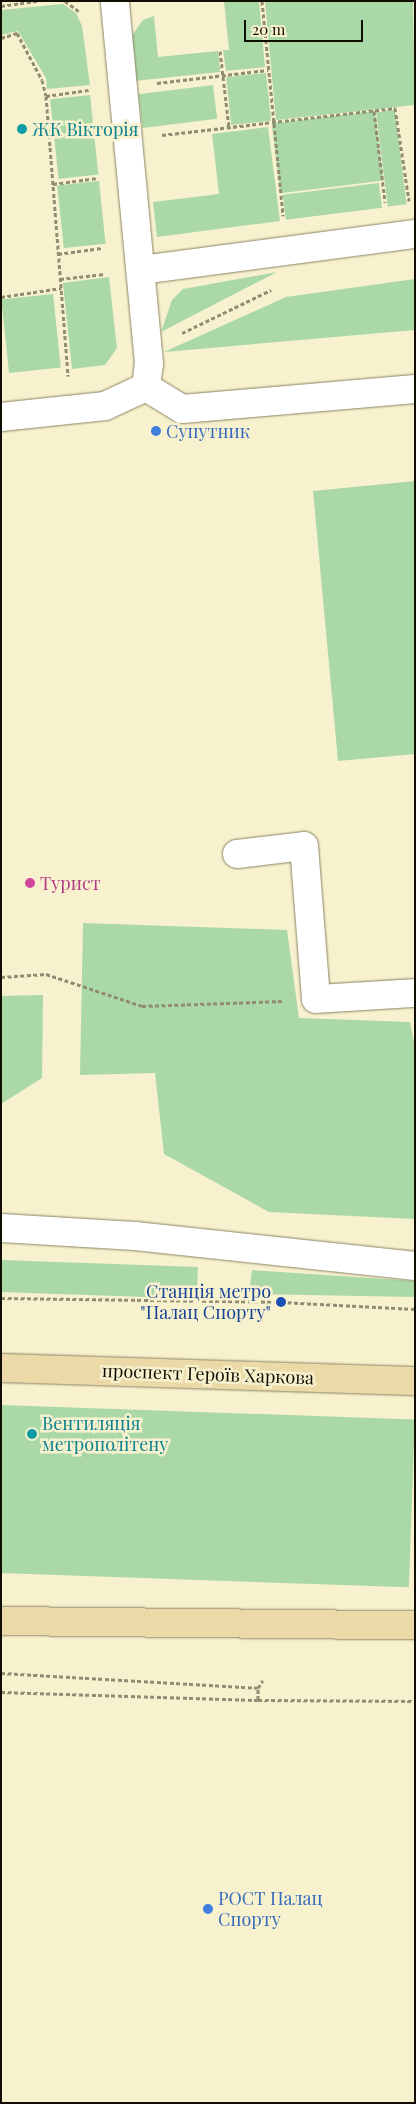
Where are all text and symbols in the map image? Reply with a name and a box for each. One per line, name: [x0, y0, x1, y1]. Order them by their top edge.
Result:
scale bar: [246, 10, 365, 42]
text: 20 m: [252, 19, 285, 39]
place label: ЖК Вікторія: [32, 118, 138, 140]
marker: ЖК Вікторія: [16, 123, 28, 135]
place label: Супутник: [166, 420, 250, 442]
marker: Супутник: [150, 425, 162, 437]
place label: Турист: [40, 872, 101, 894]
marker: Турист: [24, 877, 36, 889]
place label: Станція метро "Палац Спорту": [140, 1281, 271, 1324]
marker: Станція метро "Палац Спорту": [275, 1296, 287, 1308]
street label: проспект Героїв Харкова: [102, 1360, 314, 1388]
place label: Вентиляція метрополітену: [42, 1413, 168, 1456]
marker: Вентиляція метрополітену: [26, 1428, 38, 1440]
place label: РОСТ Палац Спорту: [218, 1888, 323, 1930]
marker: РОСТ Палац Спорту: [202, 1903, 214, 1915]

